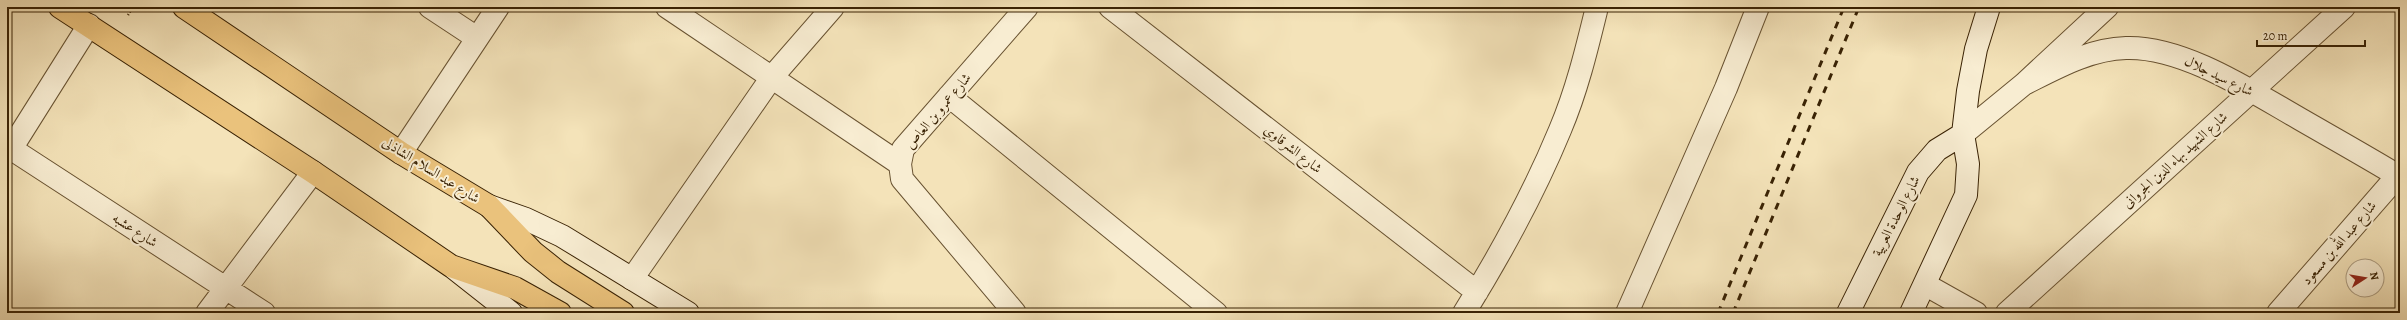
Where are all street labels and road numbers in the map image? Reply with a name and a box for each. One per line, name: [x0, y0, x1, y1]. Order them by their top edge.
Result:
street label: شارع سيد جلال: [2181, 51, 2257, 103]
street label: شارع عمرو بن العاص: [900, 69, 977, 154]
street label: شارع الشهيد بهاء الدين الجروانى: [2118, 107, 2233, 214]
street label: شارع الشرقاوي: [1259, 120, 1326, 179]
street label: شارع عبد السلام الشاذلى: [377, 132, 483, 210]
street label: شارع الوحدة العربية: [1868, 172, 1926, 260]
street label: شارع عبد الله بن مسعود: [2296, 196, 2382, 290]
street label: شارع عشبه: [108, 208, 161, 253]

